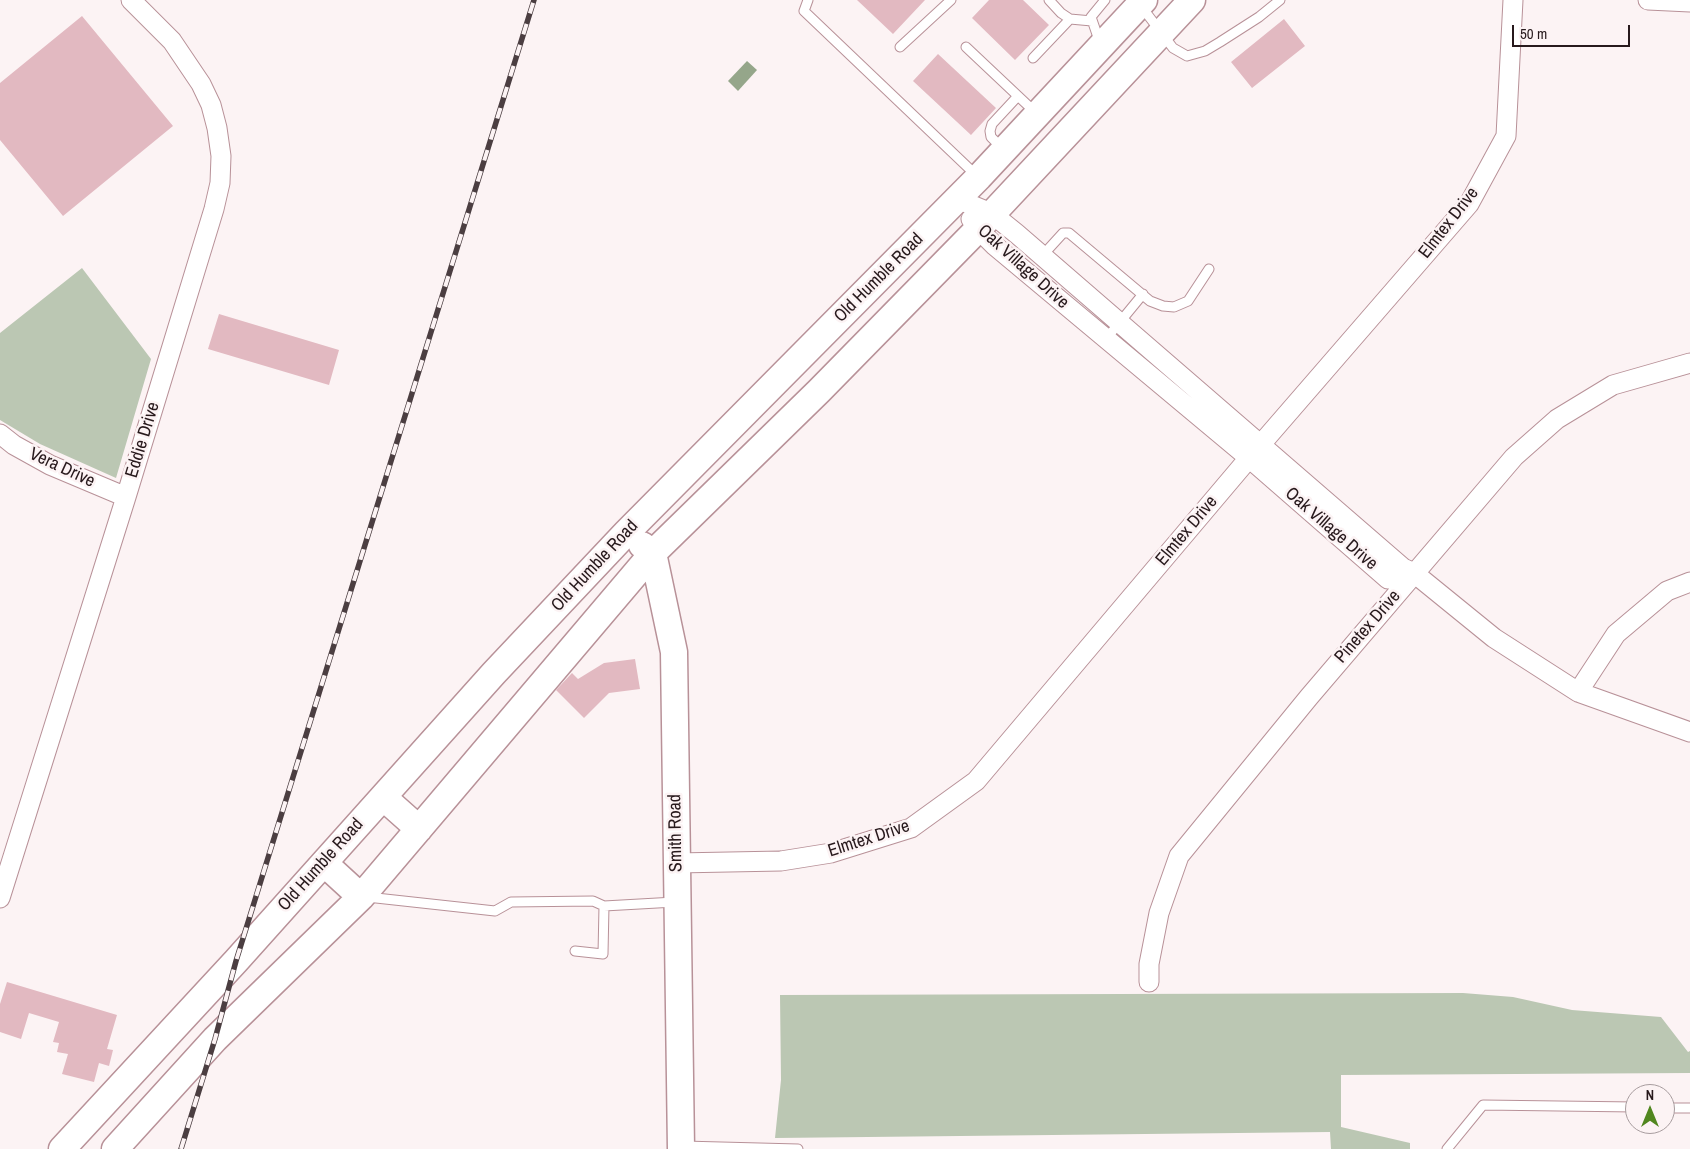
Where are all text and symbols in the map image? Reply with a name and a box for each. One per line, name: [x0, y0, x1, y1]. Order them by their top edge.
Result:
scale bar: [1515, 15, 1632, 47]
text: 50 m: [1520, 23, 1547, 44]
street label: Elmtex Drive: [1414, 183, 1484, 263]
street label: Oak Village Drive: [973, 220, 1073, 314]
street label: Old Humble Road: [830, 229, 928, 327]
street label: Eddie Drive: [121, 400, 165, 480]
street label: Vera Drive: [26, 443, 98, 493]
street label: Oak Village Drive: [1280, 483, 1382, 575]
street label: Elmtex Drive: [1152, 492, 1222, 570]
street label: Old Humble Road: [547, 516, 643, 616]
street label: Pinetex Drive: [1331, 586, 1405, 668]
street label: Smith Road: [665, 794, 687, 872]
street label: Old Humble Road: [274, 814, 368, 916]
street label: Elmtex Drive: [825, 816, 913, 862]
north arrow: [1625, 1084, 1675, 1134]
text: N: [1646, 1086, 1654, 1104]

